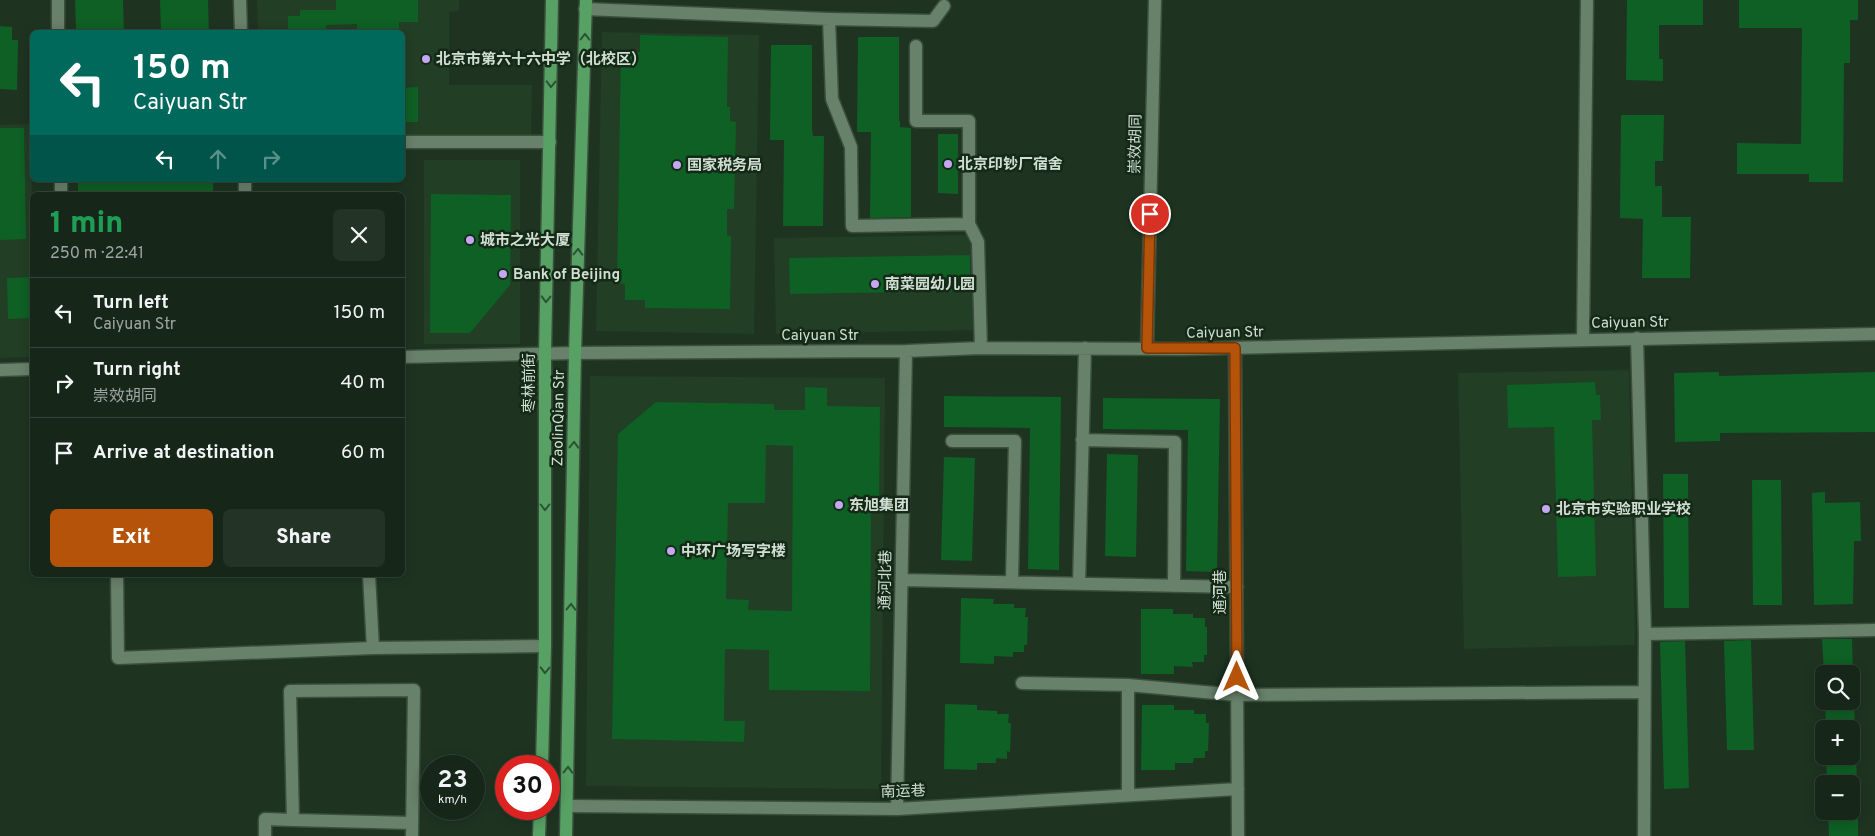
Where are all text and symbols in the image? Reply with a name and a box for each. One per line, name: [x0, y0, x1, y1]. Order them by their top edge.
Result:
one-way arrow: [579, 33, 590, 41]
text: 150 m: [133, 47, 231, 91]
icon: left: [50, 50, 115, 115]
place label: 北京市第六十六中学（北校区）: [436, 50, 646, 70]
marker: 北京市第六十六中学（北校区）: [420, 53, 432, 65]
one-way arrow: [545, 80, 556, 88]
text: Caiyuan Str: [133, 90, 247, 117]
street label: 崇效胡同: [1126, 114, 1147, 174]
icon: left: [151, 145, 179, 173]
icon: ahead: [204, 145, 232, 173]
icon: right: [257, 145, 285, 173]
place label: 北京印钞厂宿舍: [958, 156, 1063, 175]
place label: 国家税务局: [687, 157, 762, 176]
marker: 北京印钞厂宿舍: [942, 158, 954, 170]
marker: 国家税务局: [671, 159, 683, 171]
pin: [1129, 193, 1171, 235]
icon: arrive: [1136, 200, 1164, 228]
text: 1 min: [50, 206, 123, 243]
button: close: [333, 209, 385, 261]
place label: 城市之光大厦: [480, 231, 570, 251]
marker: 城市之光大厦: [464, 234, 476, 246]
text: 250 m · 22:41: [50, 244, 144, 264]
one-way arrow: [573, 248, 584, 256]
place label: Bank of Beijing: [513, 266, 620, 285]
marker: Bank of Beijing: [497, 268, 509, 280]
place label: 南菜园幼儿园: [885, 275, 975, 295]
marker: 南菜园幼儿园: [869, 278, 881, 290]
text: Turn left: [93, 291, 169, 315]
one-way arrow: [541, 295, 551, 303]
icon: left: [50, 299, 78, 327]
text: 150 m: [333, 301, 385, 325]
street label: Caiyuan Str: [1591, 313, 1669, 334]
text: Caiyuan Str: [93, 315, 176, 335]
street label: Caiyuan Str: [1186, 323, 1264, 344]
street label: Caiyuan Str: [781, 327, 859, 346]
street label: 枣林前街: [521, 353, 540, 413]
text: Turn right: [93, 358, 181, 382]
icon: right: [50, 369, 78, 397]
street label: ZaolinQian Str: [549, 369, 570, 467]
text: 40 m: [340, 371, 385, 395]
text: 崇效胡同: [93, 387, 157, 407]
icon: arrive: [50, 439, 78, 467]
text: Arrive at destination: [93, 441, 274, 465]
text: 60 m: [341, 441, 385, 465]
one-way arrow: [569, 441, 579, 448]
place label: 东旭集团: [849, 497, 909, 516]
marker: 东旭集团: [833, 499, 845, 511]
place label: 北京市实验职业学校: [1556, 500, 1691, 520]
marker: 北京市实验职业学校: [1540, 503, 1552, 515]
one-way arrow: [540, 504, 550, 512]
button: Exit: [50, 509, 213, 567]
button: Share: [223, 509, 385, 567]
place label: 中环广场写字楼: [681, 542, 786, 562]
marker: 中环广场写字楼: [665, 545, 677, 557]
street label: 通河北巷: [875, 550, 897, 610]
street label: 通河巷: [1212, 569, 1231, 615]
one-way arrow: [566, 603, 576, 611]
position arrow: [1210, 650, 1262, 702]
map controls: [1815, 665, 1860, 820]
button: search: [1815, 665, 1860, 710]
one-way arrow: [539, 666, 550, 674]
button: +: [1815, 720, 1860, 765]
speed limit sign: 30: [495, 755, 560, 820]
text: 23: [437, 765, 468, 797]
one-way arrow: [563, 766, 573, 774]
button: −: [1815, 775, 1860, 820]
street label: 南运巷: [880, 782, 926, 803]
text: km/h: [438, 792, 467, 808]

